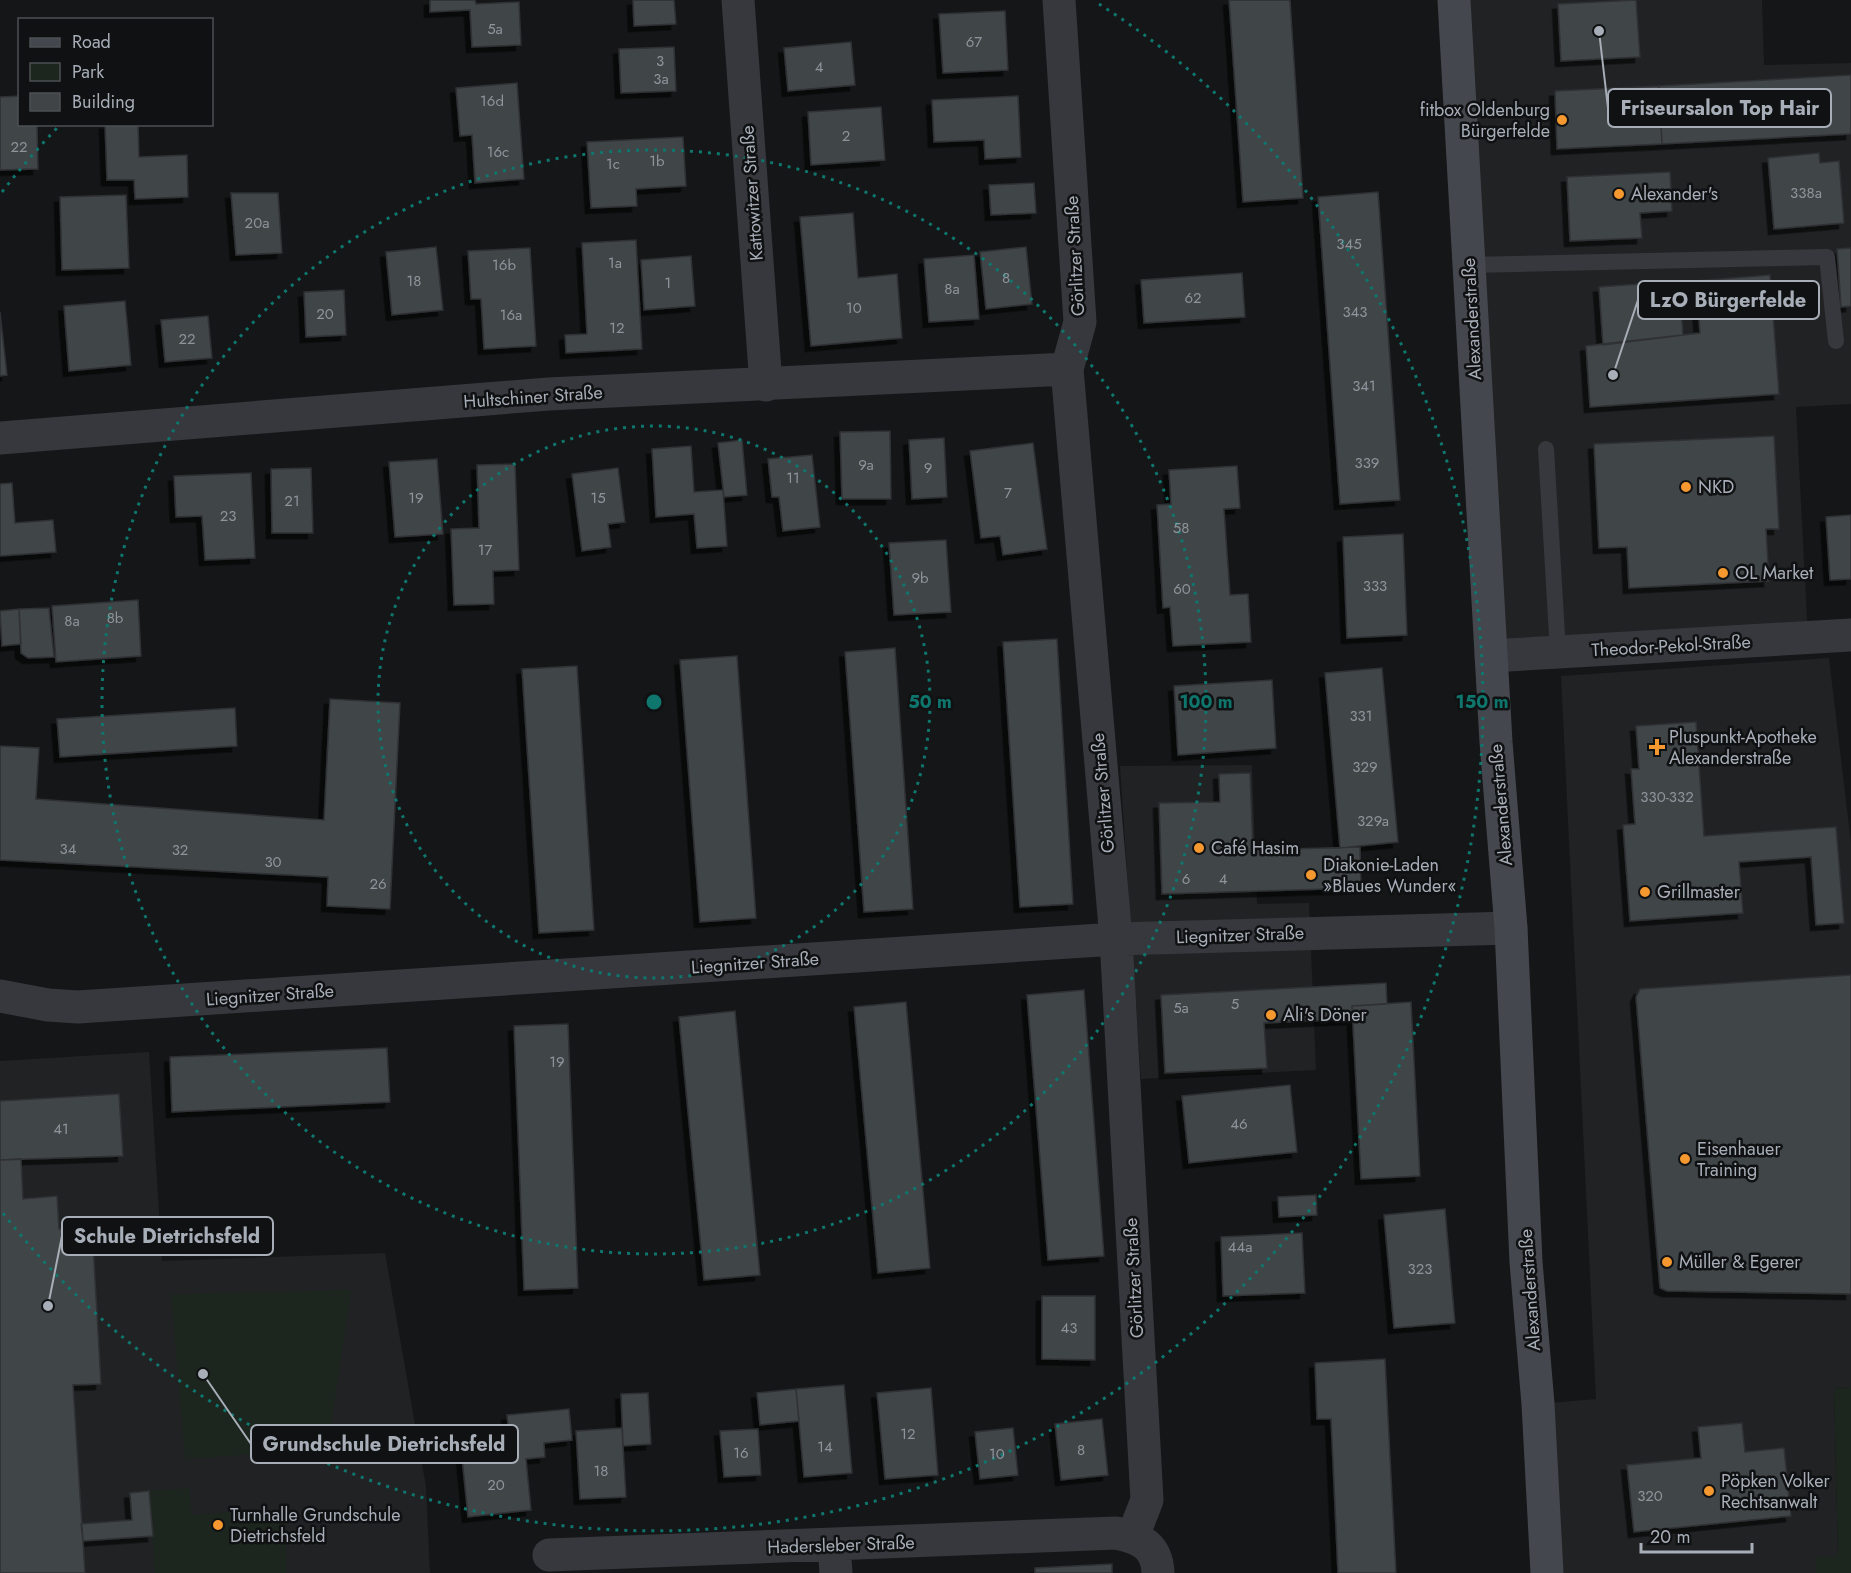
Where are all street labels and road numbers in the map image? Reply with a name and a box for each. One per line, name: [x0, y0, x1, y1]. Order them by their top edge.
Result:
street label: Kattowitzer Straße: [734, 124, 770, 262]
street label: Görlitzer Straße: [1059, 195, 1091, 317]
street label: Alexanderstraße: [1456, 257, 1488, 381]
street label: Hultschiner Straße: [462, 379, 604, 415]
street label: Theodor-Pekol-Straße: [1591, 629, 1751, 663]
street label: Görlitzer Straße: [1085, 732, 1121, 854]
street label: Alexanderstraße: [1483, 743, 1519, 867]
street label: Liegnitzer Straße: [1176, 920, 1304, 950]
street label: Liegnitzer Straße: [690, 946, 820, 980]
street label: Liegnitzer Straße: [205, 978, 335, 1012]
street label: Görlitzer Straße: [1118, 1217, 1150, 1339]
street label: Alexanderstraße: [1513, 1228, 1547, 1352]
street label: Hadersleber Straße: [767, 1529, 915, 1561]

